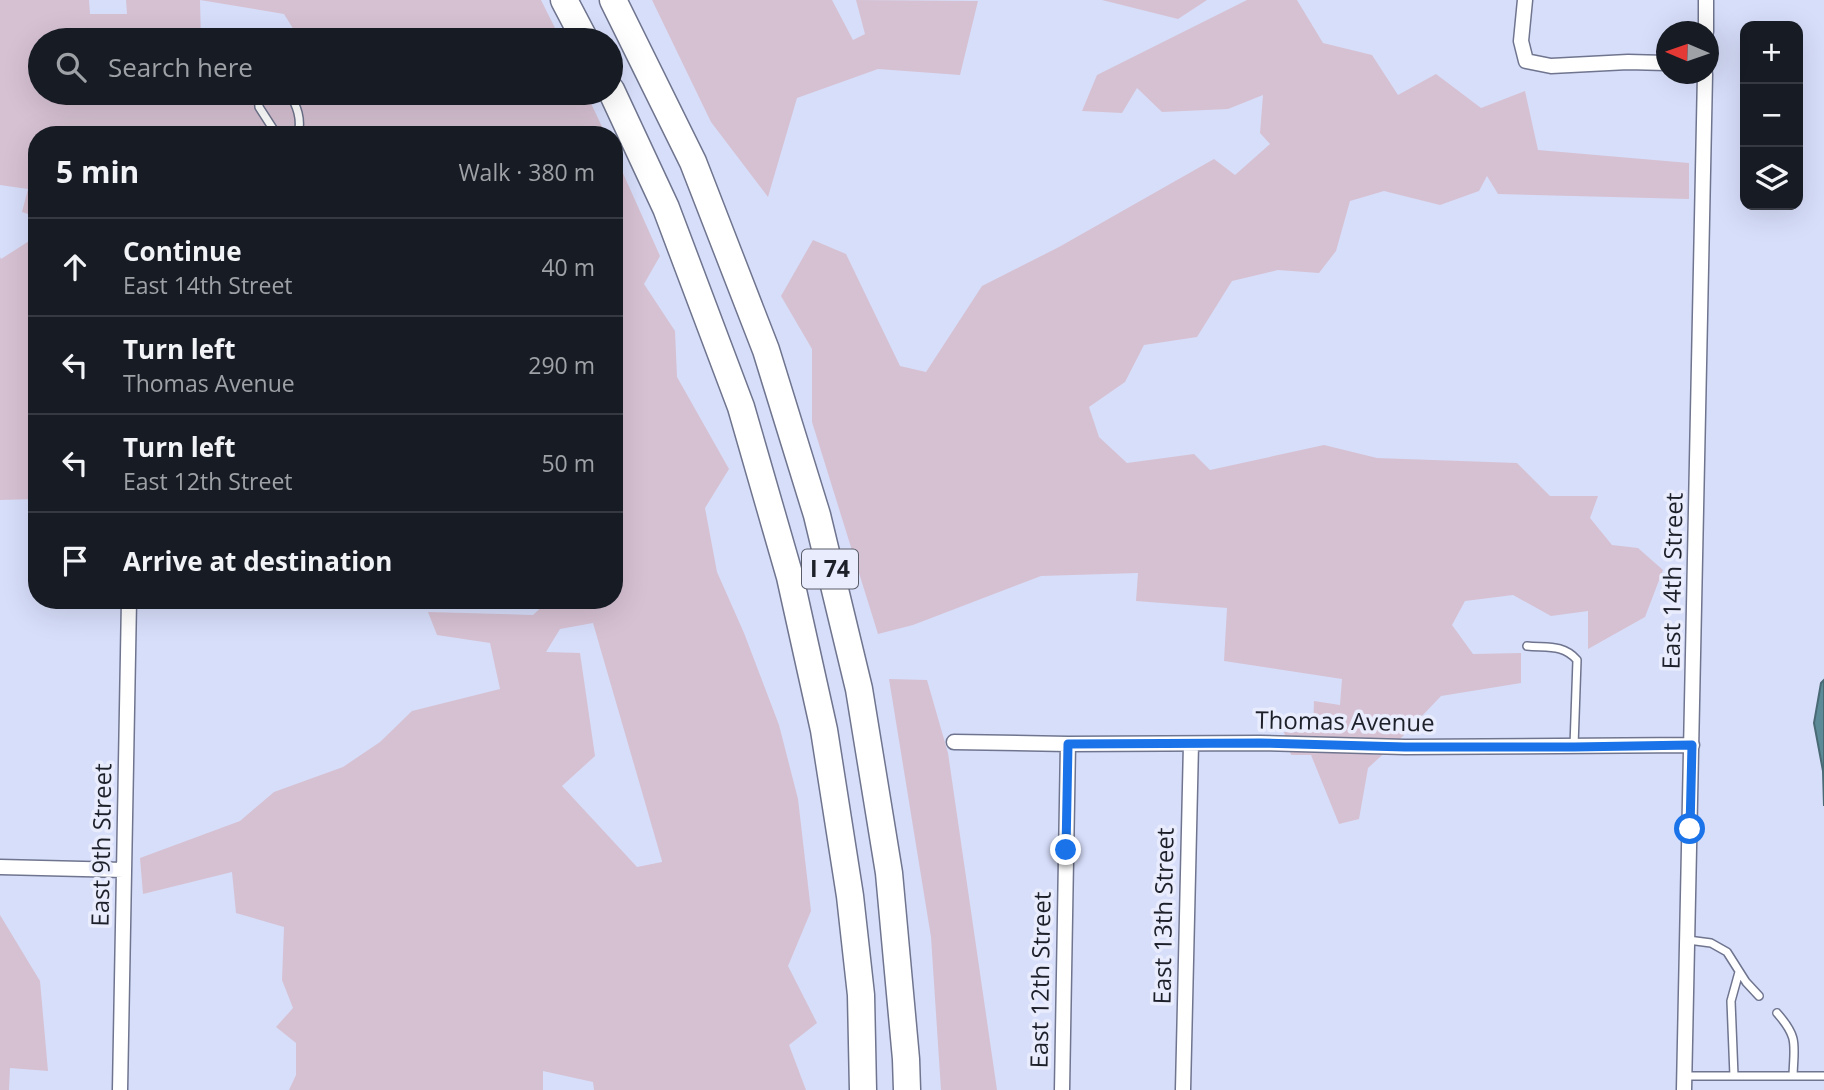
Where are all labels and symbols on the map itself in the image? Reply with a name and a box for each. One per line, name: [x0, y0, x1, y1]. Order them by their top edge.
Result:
north arrow: [1656, 21, 1719, 84]
street label: East 14th Street: [1653, 492, 1690, 670]
road number: I 74: [802, 550, 858, 589]
street label: Thomas Avenue: [1255, 702, 1435, 739]
street label: East 9th Street: [83, 763, 118, 927]
route start: [1674, 813, 1705, 844]
street label: East 13th Street: [1144, 827, 1181, 1005]
route end: [1050, 834, 1081, 865]
street label: East 12th Street: [1021, 891, 1058, 1069]

